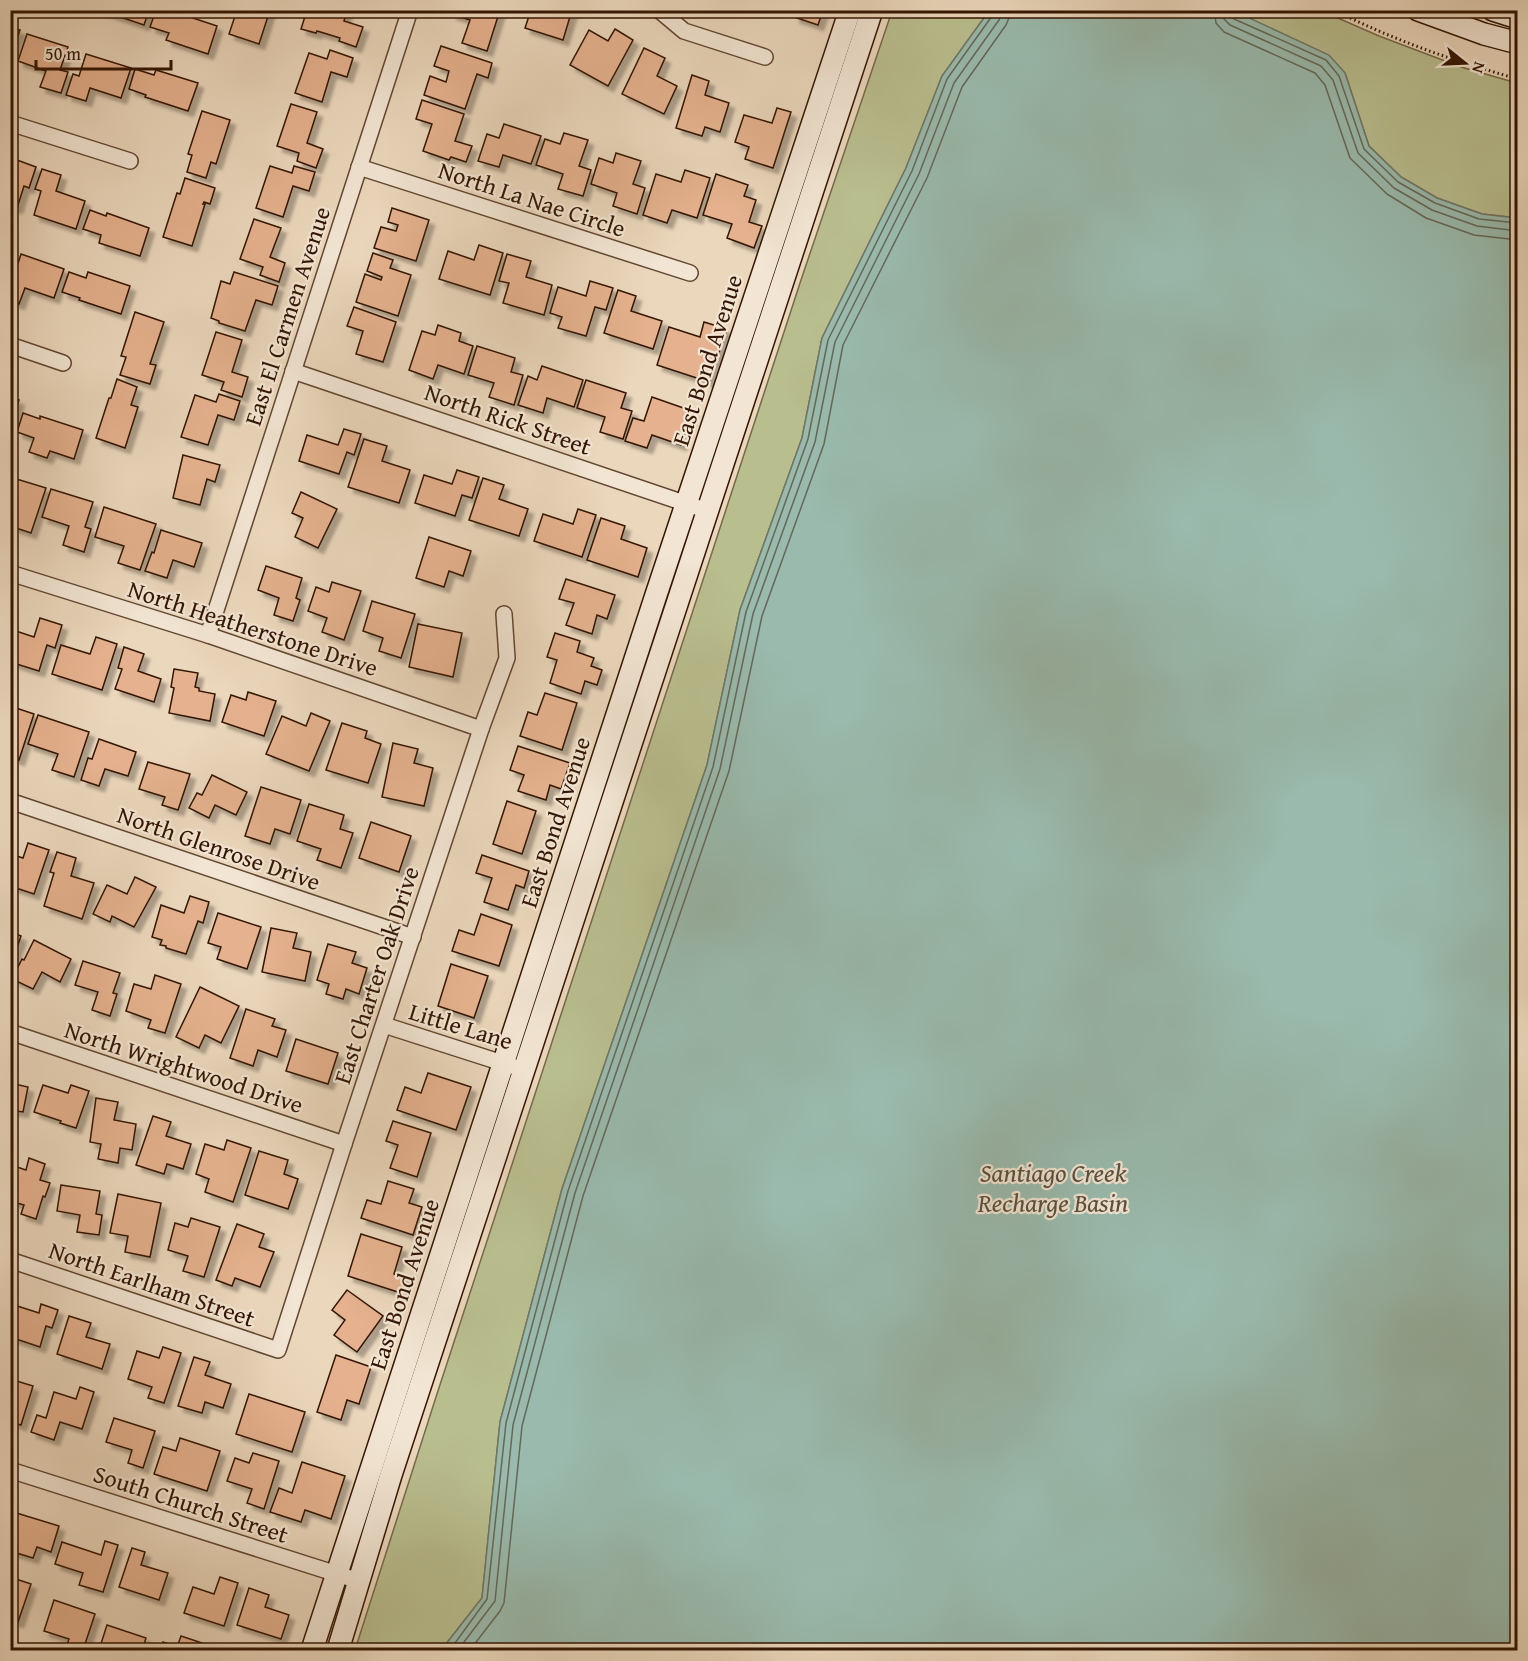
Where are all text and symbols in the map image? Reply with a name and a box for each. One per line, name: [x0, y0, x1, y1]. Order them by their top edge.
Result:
scale bar: [36, 33, 171, 71]
north arrow: [1435, 33, 1495, 93]
text: 50 m: [45, 40, 81, 67]
text: N: [1466, 59, 1492, 77]
street label: North La Nae Circle: [434, 152, 630, 246]
street label: East El Carmen Avenue: [235, 202, 339, 430]
street label: East Bond Avenue: [663, 270, 751, 450]
street label: North Rick Street: [420, 374, 596, 464]
street label: North Heatherstone Drive: [124, 571, 382, 685]
street label: East Bond Avenue: [511, 732, 599, 912]
street label: North Glenrose Drive: [113, 797, 325, 899]
street label: East Charter Oak Drive: [324, 862, 428, 1088]
street label: Little Lane: [405, 994, 517, 1058]
street label: North Wrightwood Drive: [60, 1012, 308, 1122]
water label: Santiago Creek Recharge Basin: [977, 1153, 1128, 1222]
street label: East Bond Avenue: [360, 1194, 448, 1374]
street label: North Earlham Street: [44, 1232, 260, 1336]
street label: South Church Street: [89, 1456, 293, 1552]

